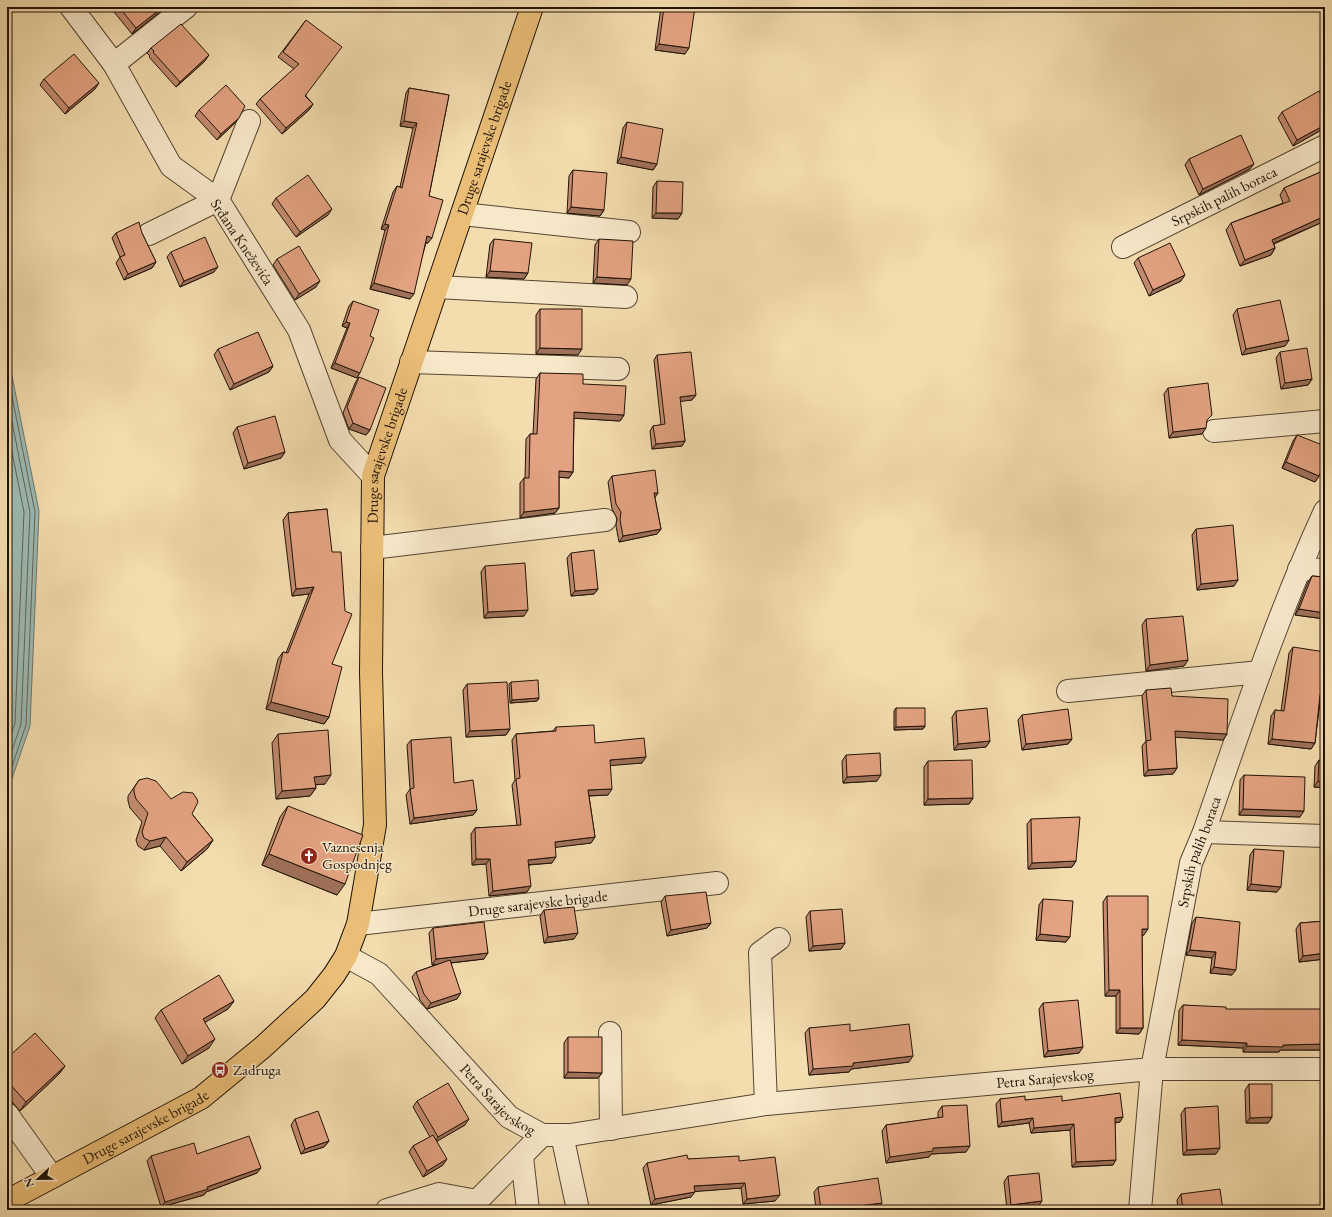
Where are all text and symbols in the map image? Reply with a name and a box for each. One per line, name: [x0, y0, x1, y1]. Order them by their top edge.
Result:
street label: Druge sarajevske brigade: [452, 78, 515, 217]
street label: Srpskih palih boraca: [1168, 162, 1280, 230]
street label: Srđana Kneževića: [207, 195, 278, 289]
street label: Druge sarajevske brigade: [363, 385, 411, 524]
street label: Srpskih palih boraca: [1173, 794, 1225, 909]
place label: Vaznesenja Gospodnjeg: [322, 837, 392, 873]
church icon: Vaznesenja Gospodnjeg: [299, 846, 319, 866]
street label: Druge sarajevske brigade: [467, 886, 609, 920]
street label: Petra Sarajevskog: [456, 1059, 540, 1139]
bus stop icon: Zadruga: [210, 1060, 230, 1080]
place label: Zadruga: [233, 1060, 281, 1079]
street label: Petra Sarajevskog: [995, 1064, 1095, 1092]
street label: Druge sarajevske brigade: [79, 1085, 213, 1168]
north arrow: [18, 1159, 58, 1199]
text: N: [21, 1176, 37, 1189]

